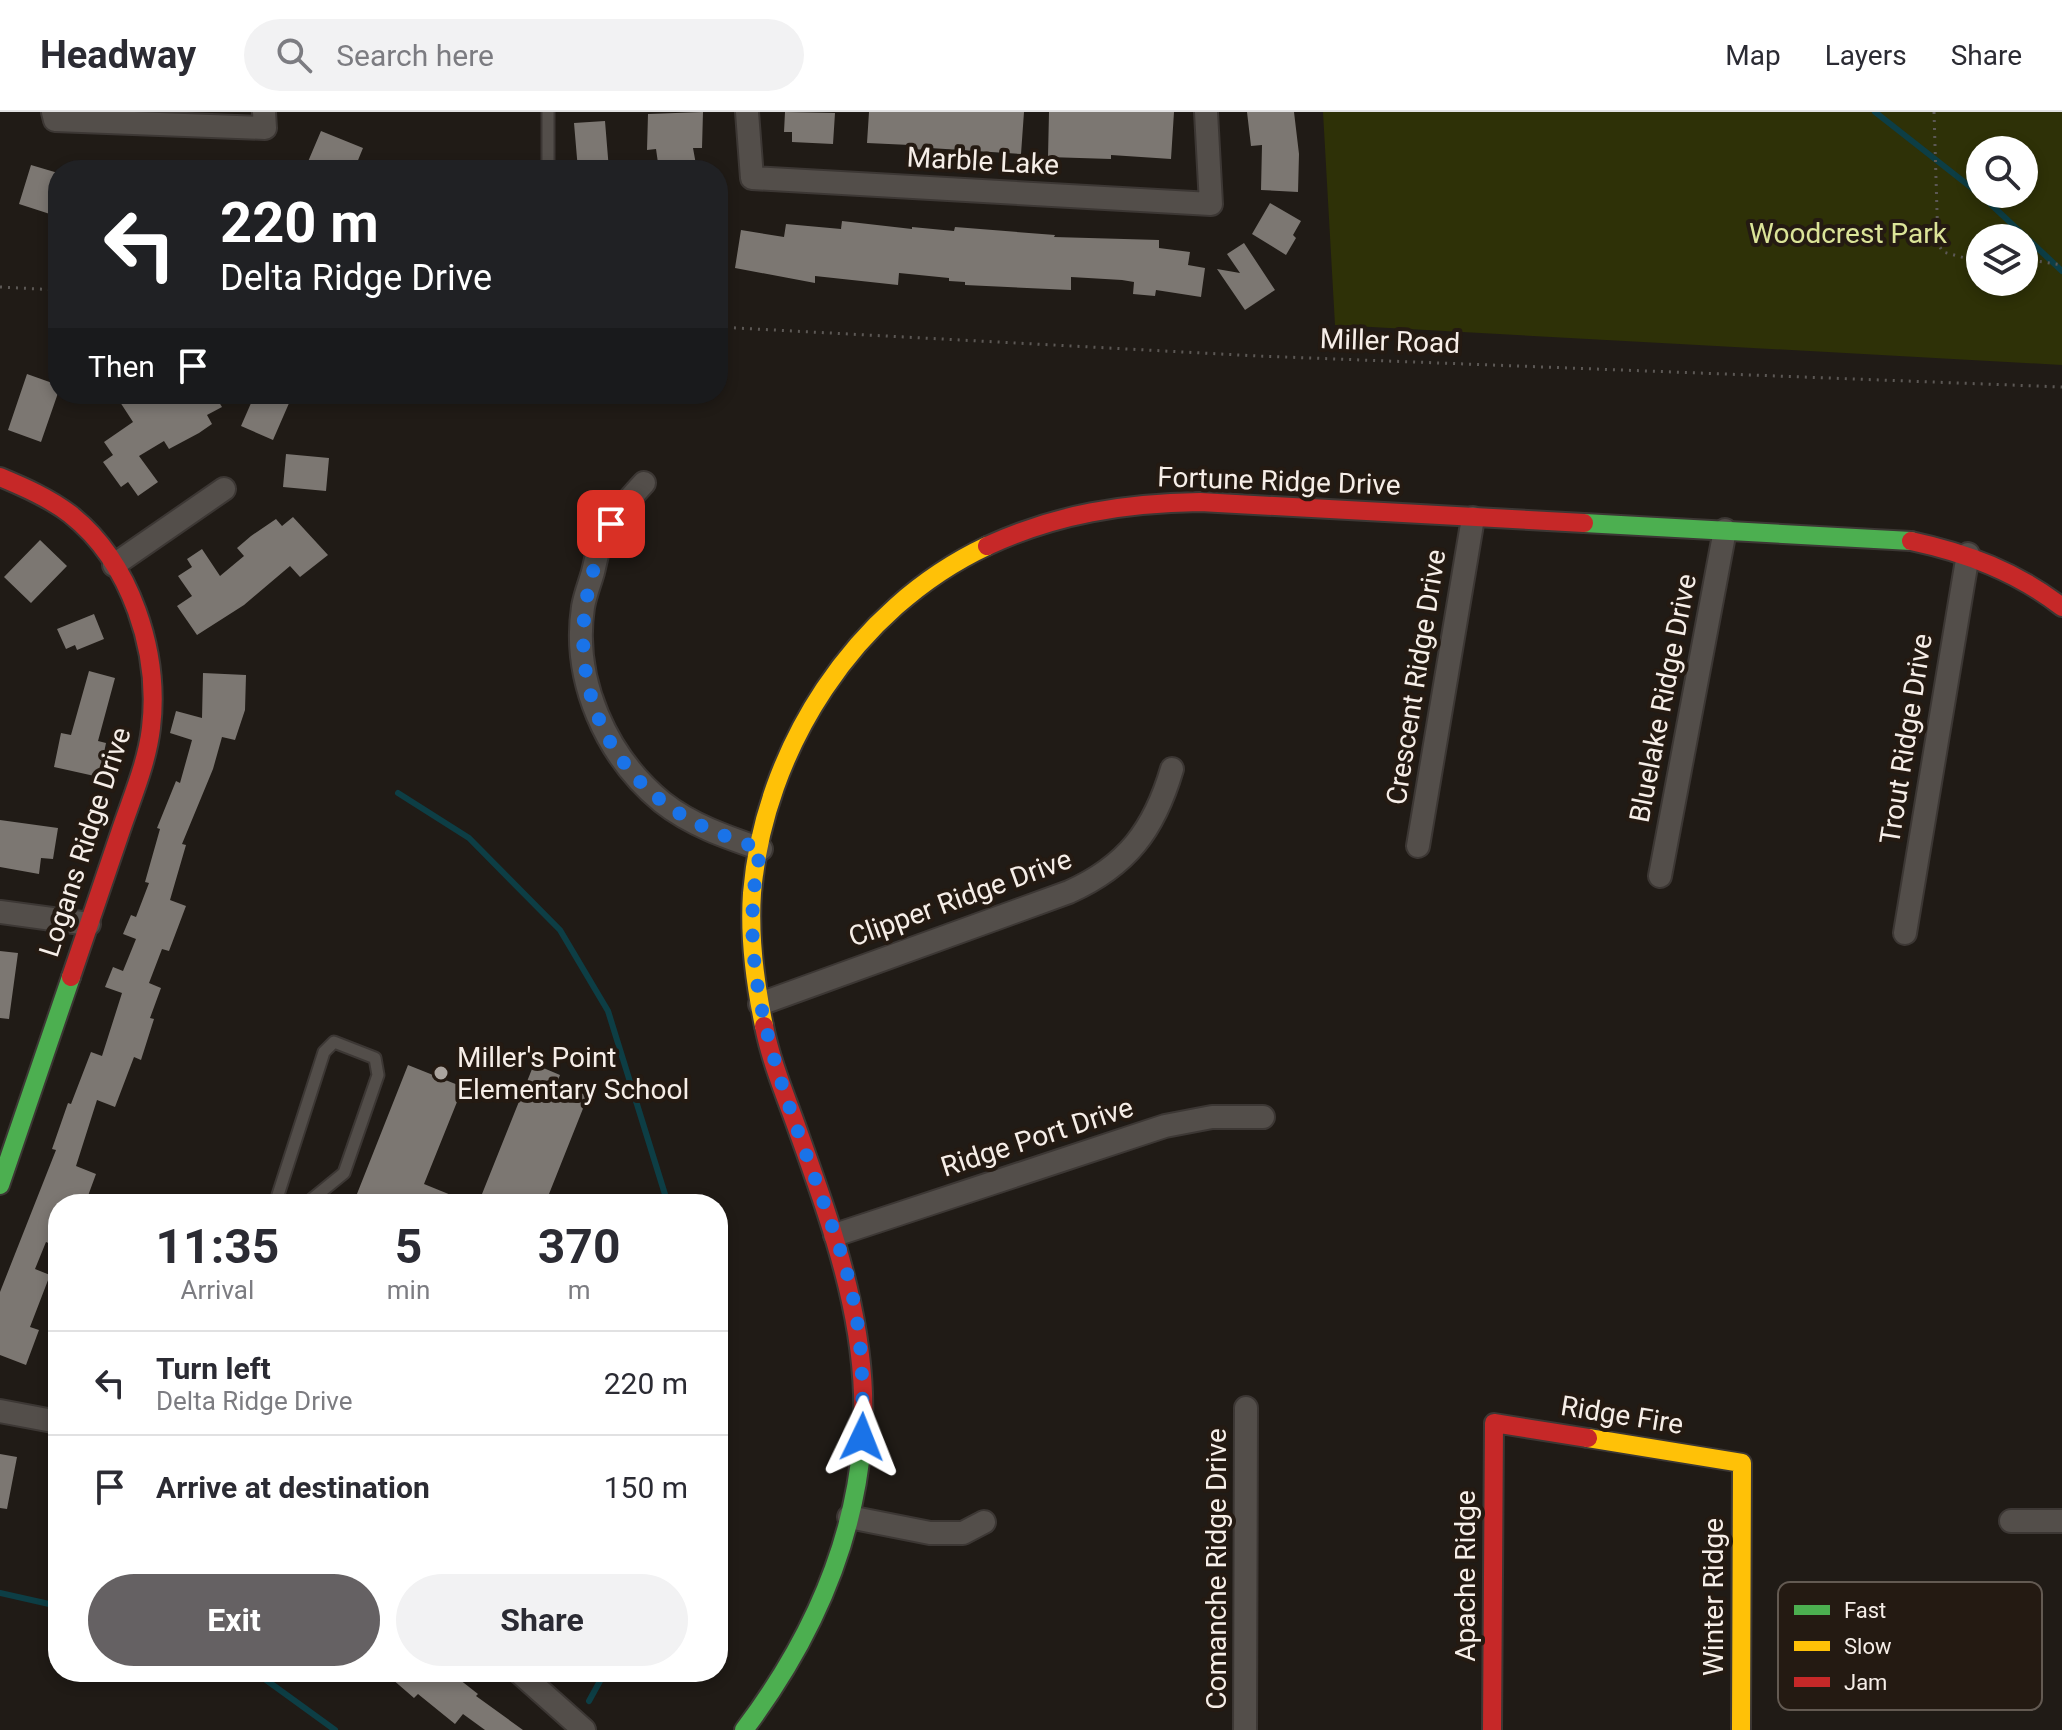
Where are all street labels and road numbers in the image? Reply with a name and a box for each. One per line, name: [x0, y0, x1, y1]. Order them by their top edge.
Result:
street label: Marble Lake: [906, 141, 1060, 181]
street label: Miller Road: [1319, 322, 1461, 360]
street label: Fortune Ridge Drive: [1157, 460, 1401, 502]
street label: Crescent Ridge Drive: [1380, 547, 1452, 807]
street label: Bluelake Ridge Drive: [1623, 571, 1703, 825]
street label: Trout Ridge Drive: [1873, 631, 1939, 847]
street label: Logans Ridge Drive: [32, 723, 138, 961]
street label: Clipper Ridge Drive: [844, 842, 1076, 954]
street label: Ridge Port Drive: [937, 1090, 1137, 1184]
street label: Ridge Fire: [1558, 1389, 1686, 1441]
street label: Comanche Ridge Drive: [1200, 1428, 1233, 1710]
street label: Apache Ridge: [1449, 1490, 1482, 1662]
street label: Winter Ridge: [1697, 1518, 1730, 1676]

